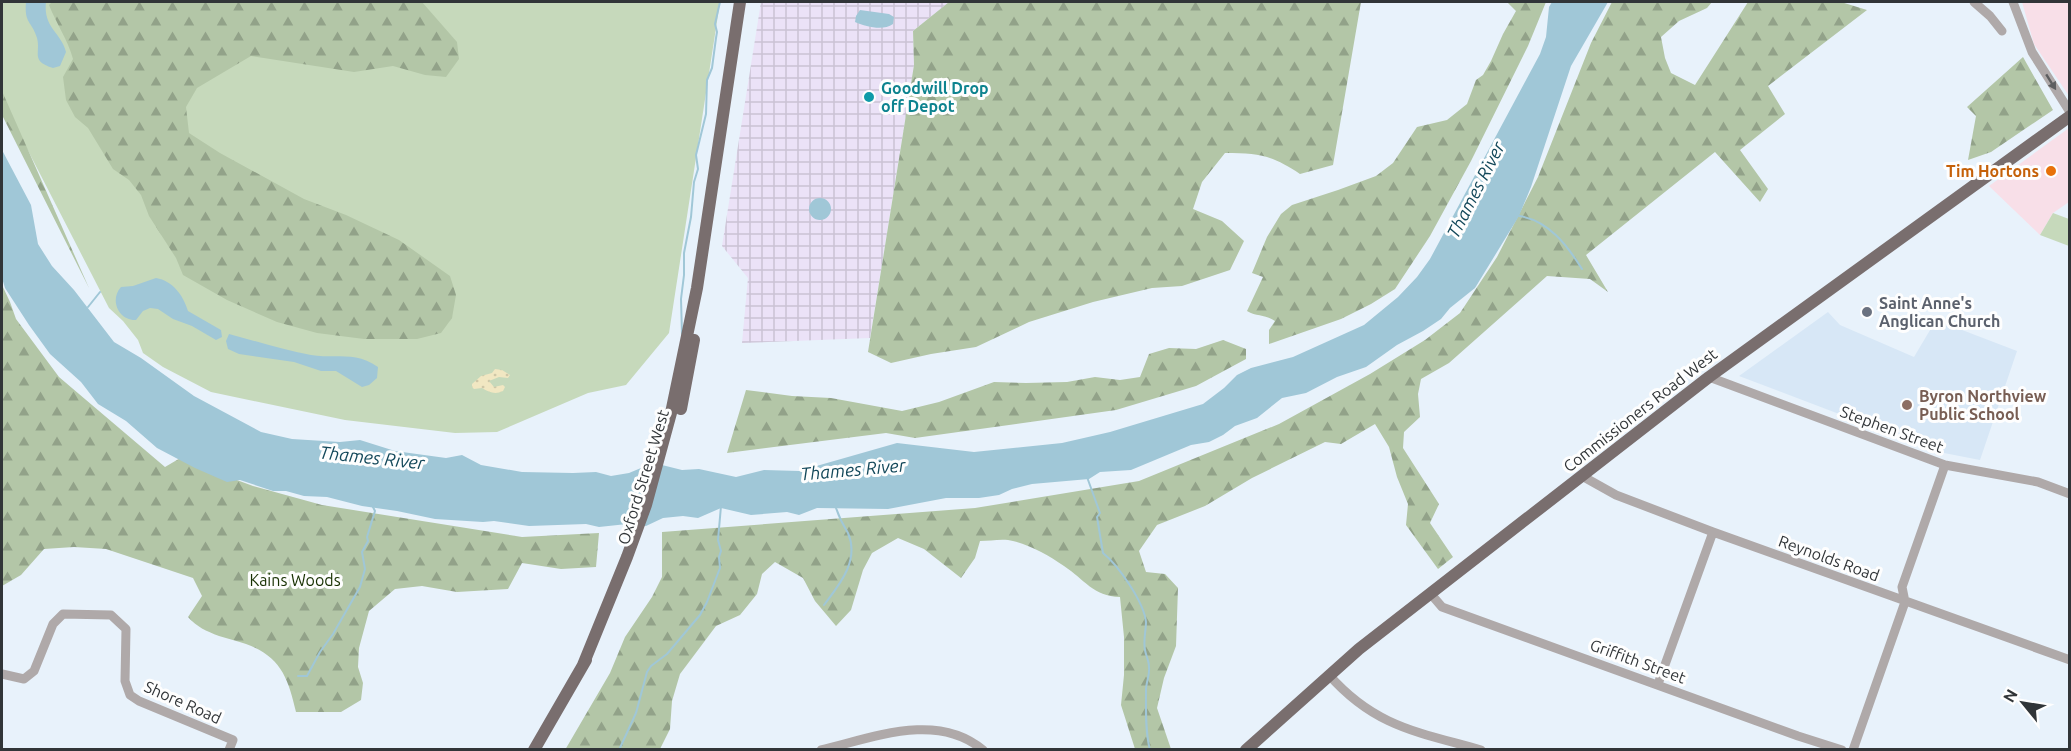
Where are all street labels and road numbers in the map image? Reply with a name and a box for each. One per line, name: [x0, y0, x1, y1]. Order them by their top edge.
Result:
street label: Commissioners Road West: [1560, 344, 1721, 475]
street label: Stephen Street: [1838, 402, 1947, 456]
street label: Oxford Street West: [614, 407, 672, 547]
street label: Reynolds Road: [1776, 531, 1882, 585]
street label: Griffith Street: [1588, 635, 1689, 687]
street label: Shore Road: [142, 677, 224, 727]

